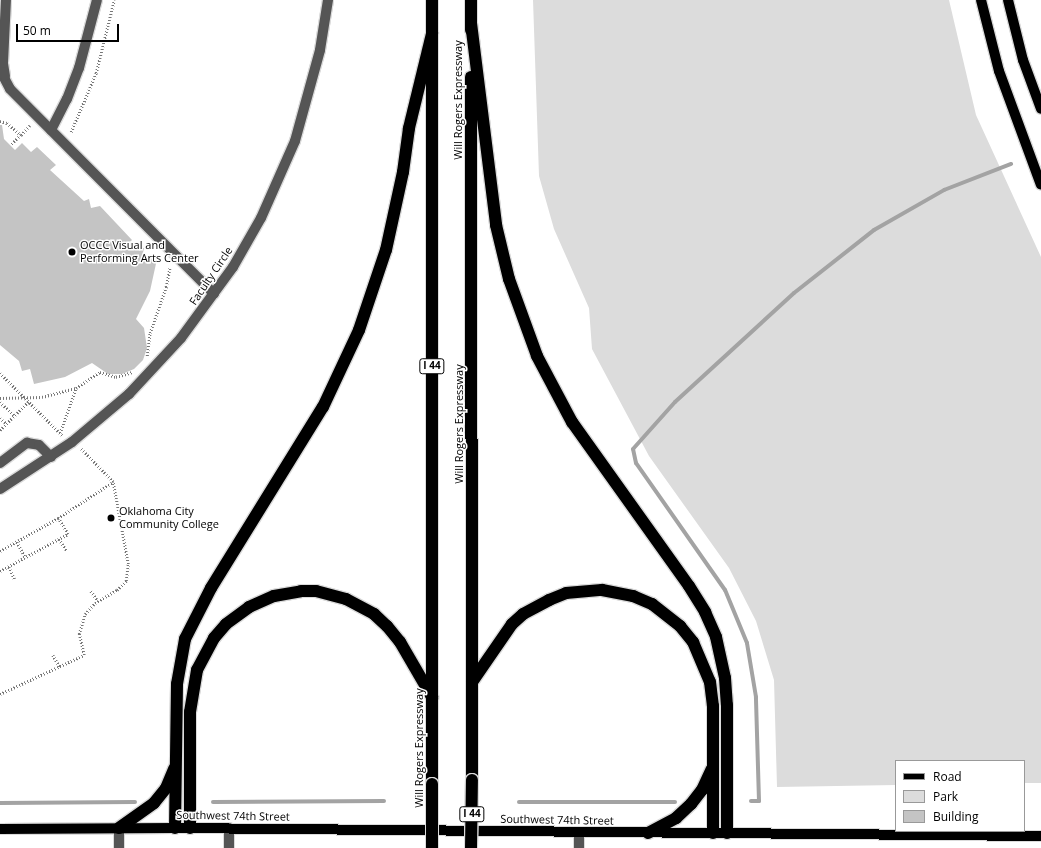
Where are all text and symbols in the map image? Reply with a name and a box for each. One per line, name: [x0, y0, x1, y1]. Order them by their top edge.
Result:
scale bar: [18, 16, 121, 42]
text: 50 m: [23, 22, 51, 39]
street label: Will Rogers Expressway: [451, 40, 465, 160]
place label: OCCC Visual and Performing Arts Center: [80, 239, 199, 265]
street label: Faculty Circle: [187, 244, 235, 308]
marker: OCCC Visual and Performing Arts Center: [67, 247, 77, 257]
road number: I 44: [419, 358, 445, 374]
street label: Will Rogers Expressway: [452, 364, 466, 484]
place label: Oklahoma City Community College: [119, 505, 219, 531]
marker: Oklahoma City Community College: [106, 513, 116, 523]
street label: Will Rogers Expressway: [412, 688, 426, 808]
legend: [895, 760, 1025, 832]
text: Road: [933, 768, 962, 785]
text: Park: [933, 788, 958, 805]
road number: I 44: [459, 806, 485, 822]
street label: Southwest 74th Street: [176, 808, 290, 824]
text: Building: [933, 808, 978, 825]
street label: Southwest 74th Street: [500, 812, 614, 828]

